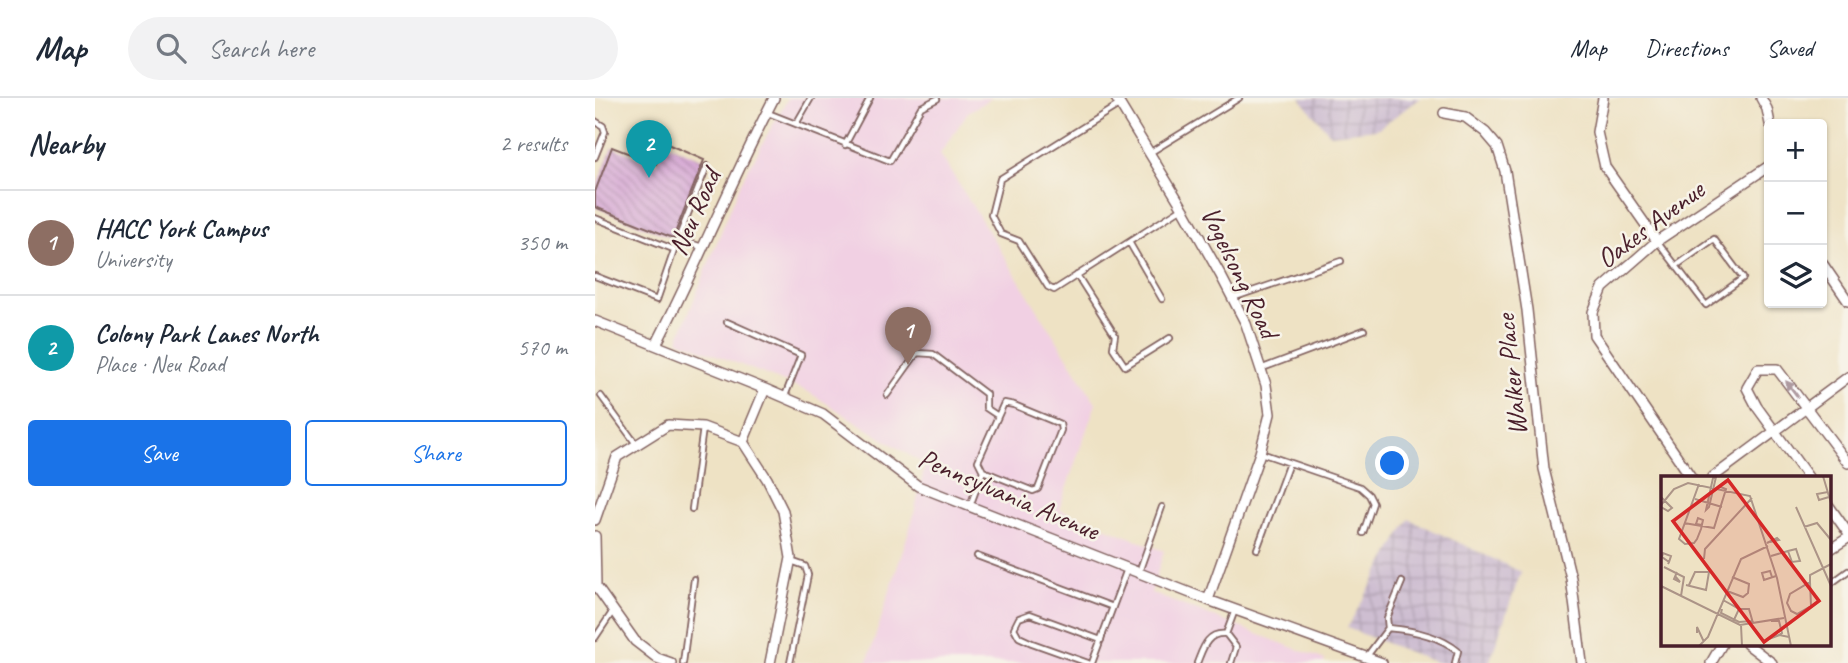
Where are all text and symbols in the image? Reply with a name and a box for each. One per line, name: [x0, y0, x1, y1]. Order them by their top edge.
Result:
search box: [128, 17, 618, 80]
text: Map: [35, 27, 86, 69]
icon: search: [152, 29, 190, 67]
text: Search here: [208, 32, 314, 65]
text: Map: [1570, 33, 1607, 63]
text: Directions: [1645, 33, 1728, 63]
text: Saved: [1766, 33, 1813, 63]
map controls: [1764, 119, 1827, 308]
button: +: [1764, 119, 1827, 182]
pin: 2: [626, 120, 672, 178]
text: Nearby: [28, 125, 104, 163]
text: 2 results: [500, 129, 567, 158]
street label: Neu Road: [660, 160, 730, 260]
street label: Oakes Avenue: [1589, 171, 1712, 276]
button: −: [1764, 182, 1827, 245]
street label: Vogelsong Road: [1193, 200, 1289, 347]
text: HACC York Campus: [95, 212, 268, 245]
text: 1: [46, 228, 56, 257]
text: 350 m: [518, 228, 567, 257]
text: University: [95, 245, 172, 274]
button: layers: [1764, 245, 1827, 308]
pin: 1: [885, 307, 931, 365]
street label: Walker Place: [1487, 311, 1535, 437]
text: Colony Park Lanes North: [95, 317, 319, 350]
text: 2: [46, 333, 56, 362]
text: 570 m: [518, 333, 567, 362]
text: Place · Neu Road: [95, 350, 225, 379]
one-way arrow: [1786, 380, 1800, 398]
button: Save: [28, 420, 291, 486]
button: Share: [305, 420, 567, 486]
street label: Pennsylvania Avenue: [913, 440, 1106, 548]
your location: [1375, 446, 1409, 480]
inset map: [1661, 476, 1831, 646]

